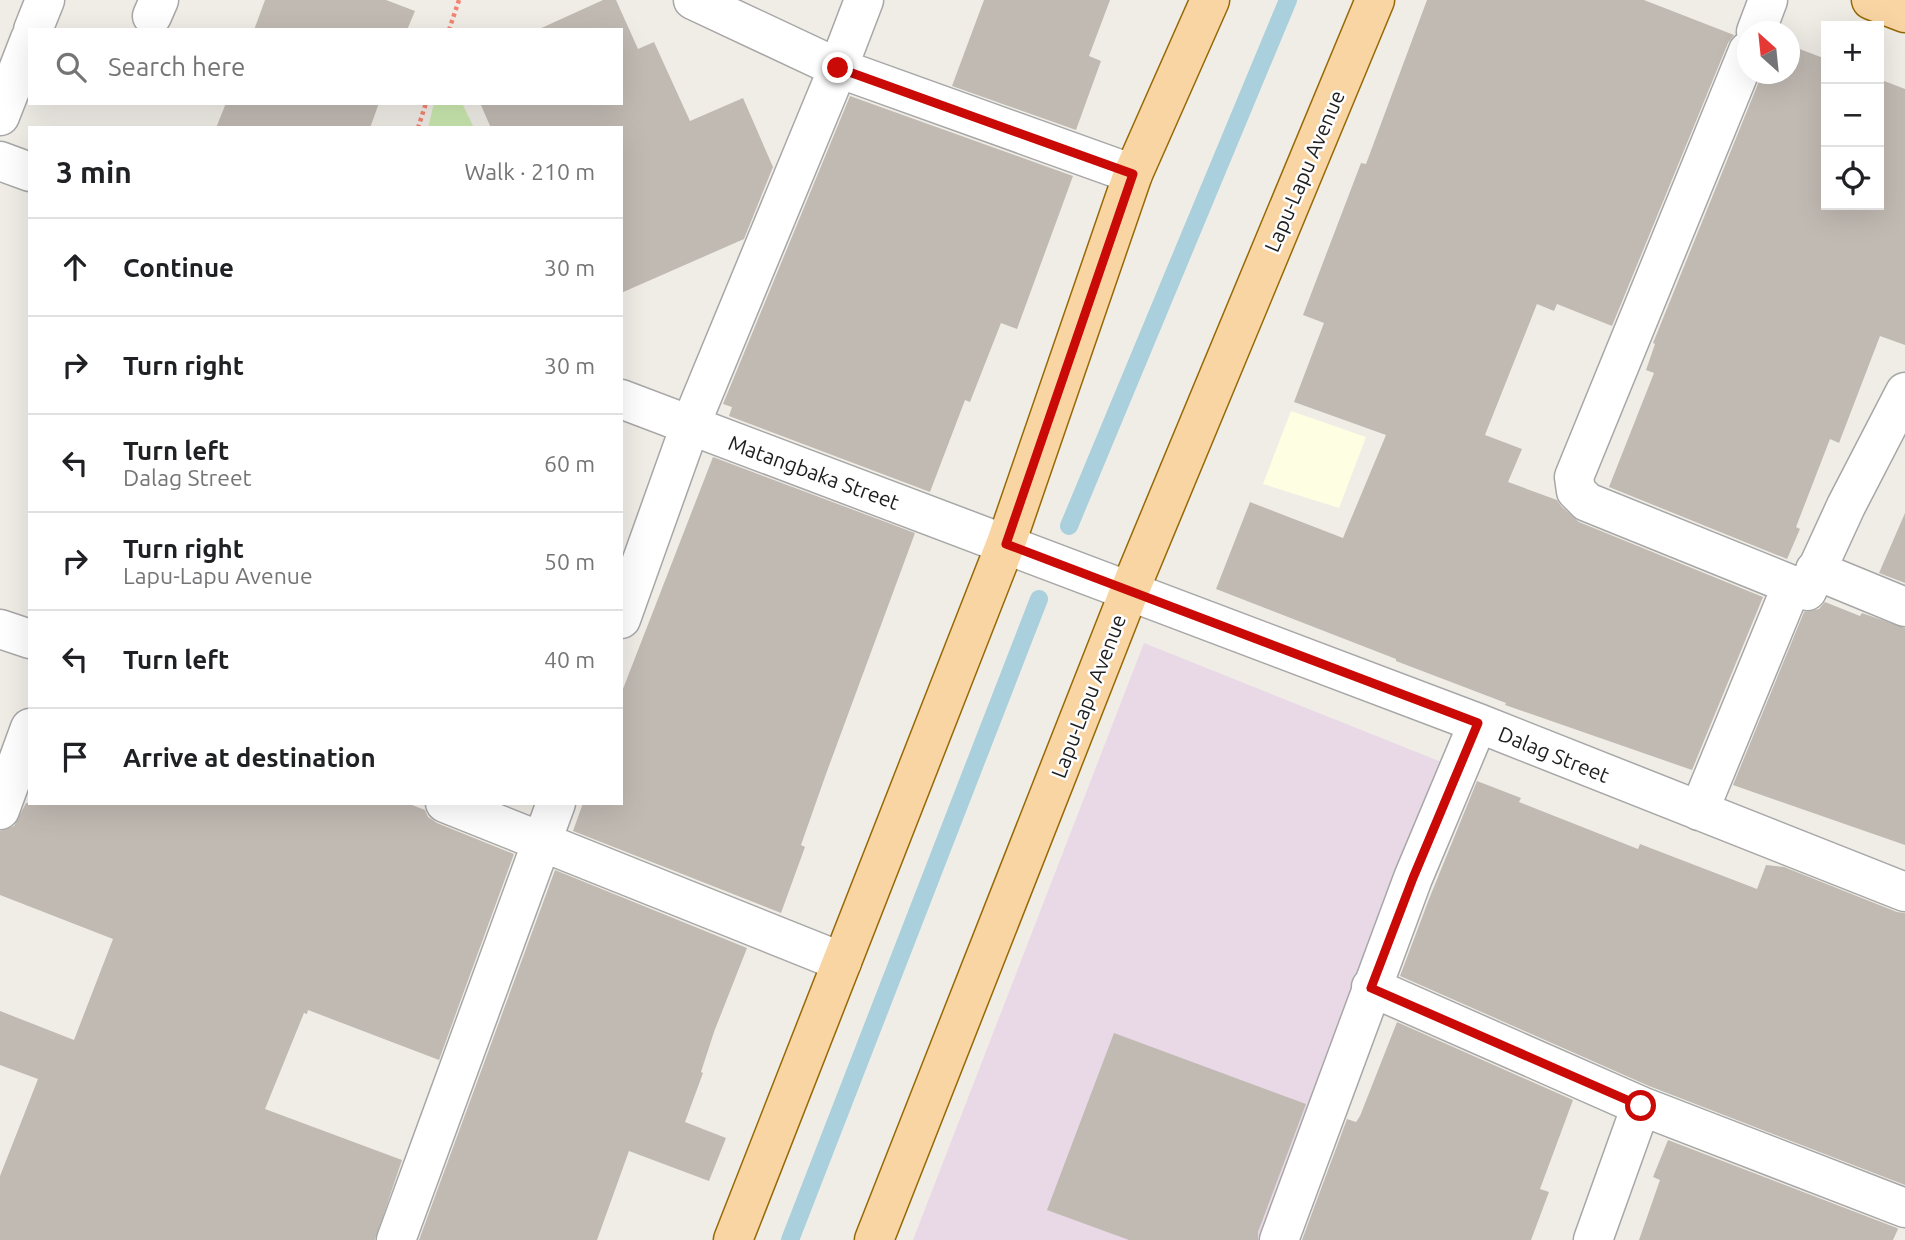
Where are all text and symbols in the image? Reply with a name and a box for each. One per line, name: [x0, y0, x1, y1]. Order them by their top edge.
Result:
north arrow: [1737, 21, 1800, 84]
map controls: [1821, 21, 1884, 210]
button: +: [1821, 21, 1884, 84]
search box: [28, 28, 623, 105]
icon: search: [52, 48, 90, 86]
text: Search here: [108, 52, 245, 81]
route end: [822, 52, 853, 83]
button: −: [1821, 84, 1884, 147]
street label: Lapu-Lapu Avenue: [1259, 87, 1349, 255]
button: locate: [1821, 147, 1884, 210]
text: 3 min: [56, 155, 132, 189]
text: Walk · 210 m: [464, 159, 595, 184]
icon: ahead: [56, 248, 94, 286]
text: Continue: [123, 253, 234, 282]
text: 30 m: [544, 255, 595, 280]
icon: right: [56, 346, 94, 384]
text: Turn right: [123, 351, 244, 380]
text: 30 m: [544, 353, 595, 378]
street label: Matangbaka Street: [725, 430, 903, 514]
text: Turn left: [123, 436, 229, 465]
icon: left: [56, 444, 94, 482]
text: 60 m: [544, 451, 595, 476]
text: Dalag Street: [123, 465, 252, 490]
text: Turn right: [123, 534, 244, 563]
icon: right: [56, 542, 94, 580]
text: 50 m: [544, 549, 595, 574]
text: Lapu-Lapu Avenue: [123, 563, 313, 588]
street label: Lapu-Lapu Avenue: [1046, 611, 1130, 781]
icon: left: [56, 640, 94, 678]
text: Turn left: [123, 645, 229, 674]
text: 40 m: [544, 647, 595, 672]
street label: Dalag Street: [1495, 721, 1613, 787]
icon: arrive: [56, 738, 94, 776]
text: Arrive at destination: [123, 743, 376, 772]
route start: [1625, 1090, 1656, 1121]

